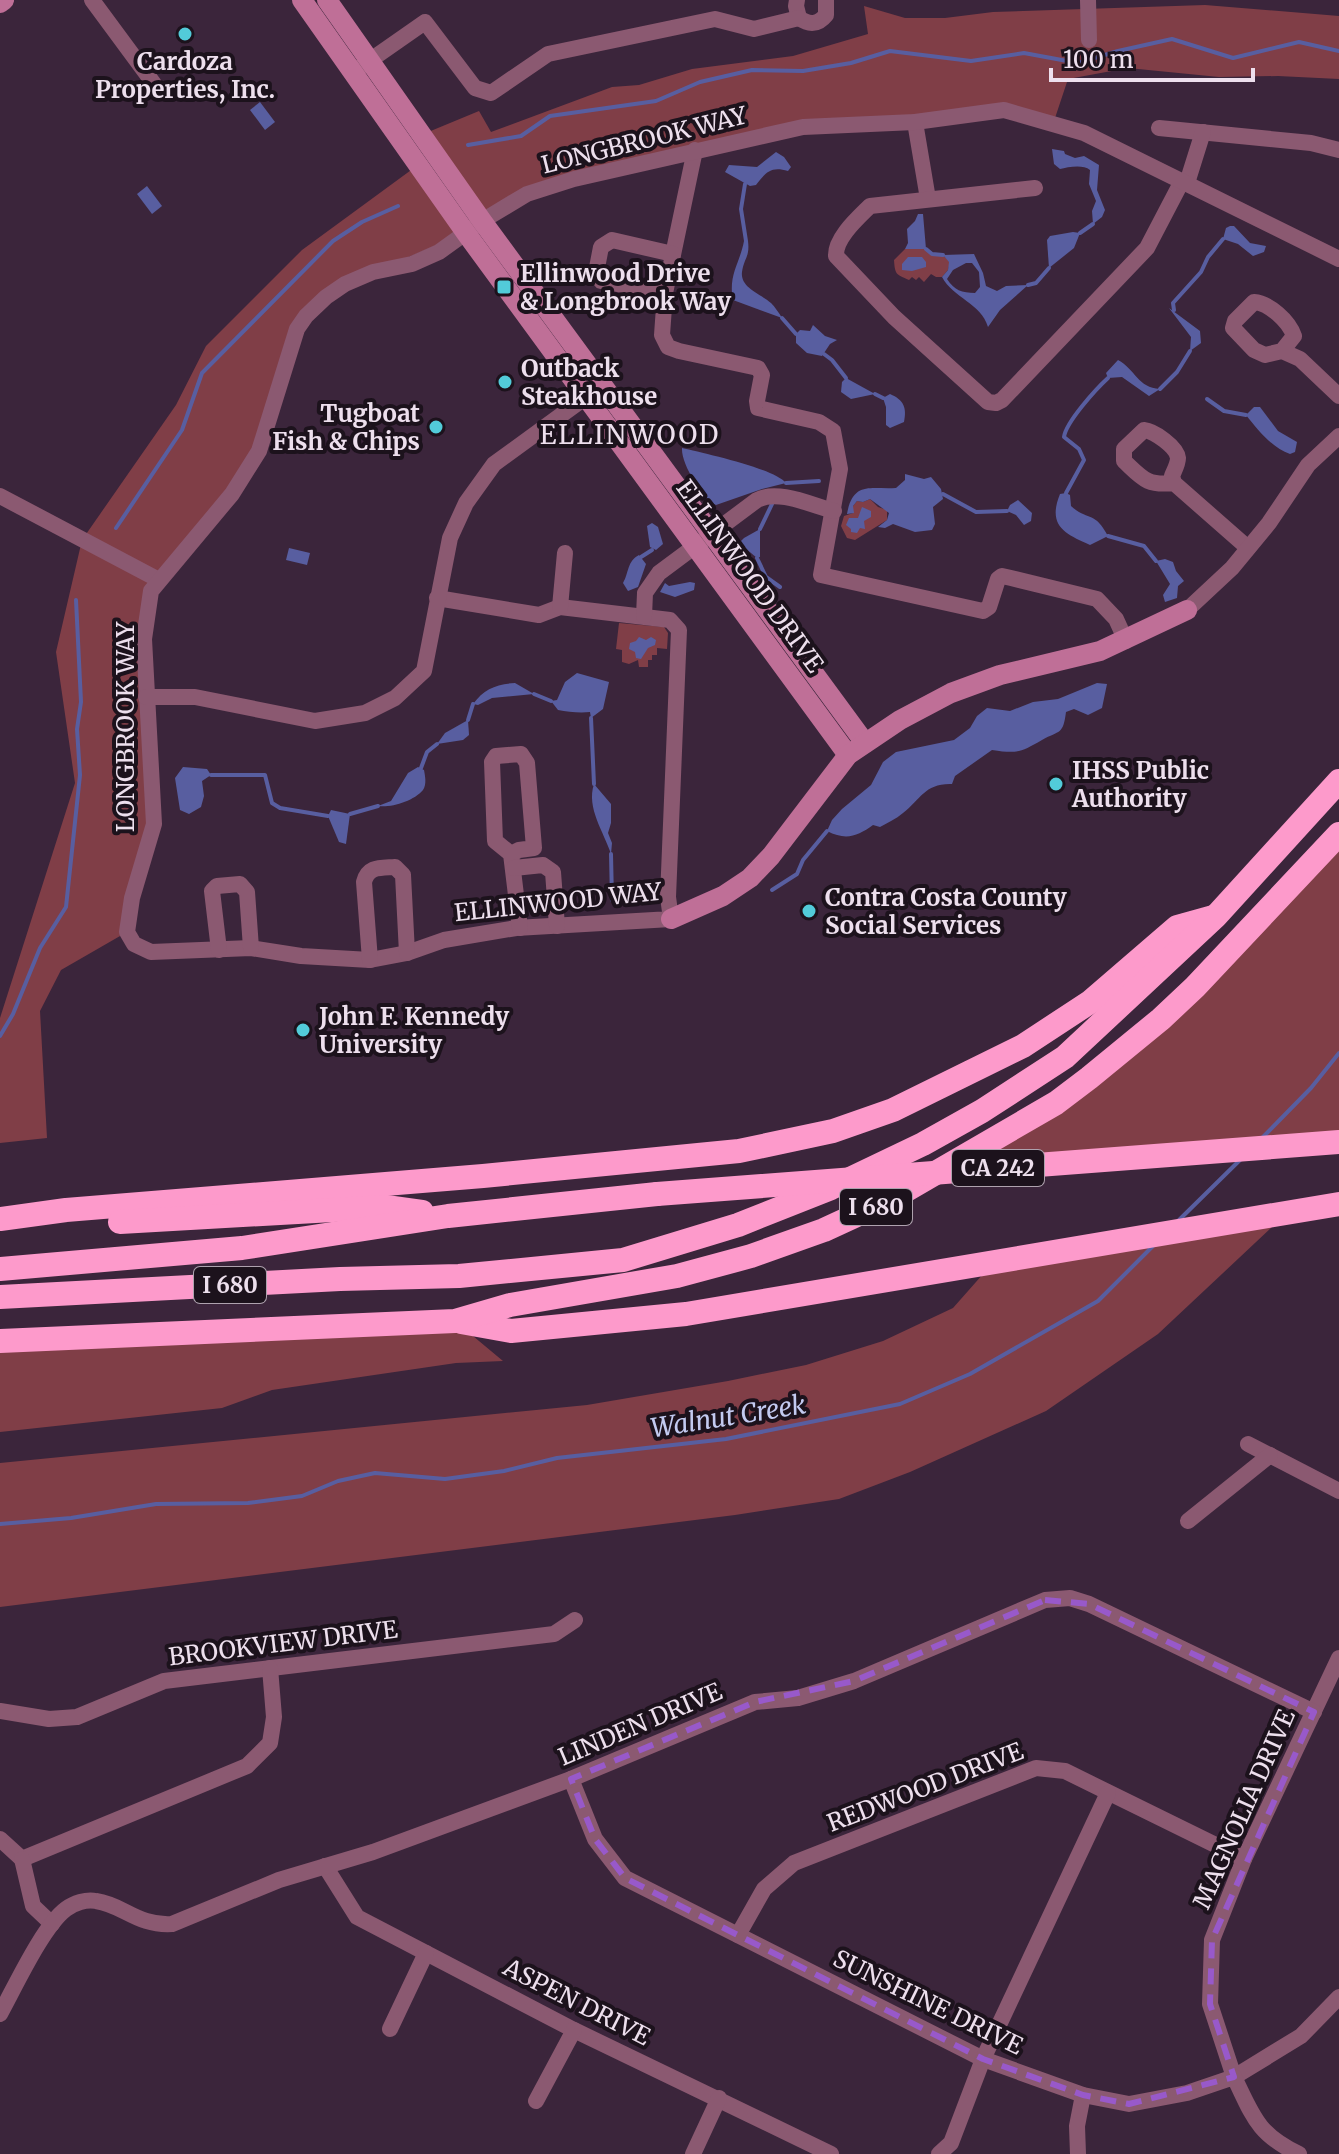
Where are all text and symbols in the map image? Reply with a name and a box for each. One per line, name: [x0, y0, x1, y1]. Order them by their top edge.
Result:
marker: Cardoza Properties, Inc.: [176, 25, 194, 43]
scale bar: [1051, 32, 1253, 82]
text: 100 m: [1063, 44, 1134, 75]
place label: Cardoza Properties, Inc.: [95, 46, 275, 105]
street label: LONGBROOK WAY: [538, 99, 750, 181]
place label: Ellinwood Drive & Longbrook Way: [520, 258, 732, 317]
marker: Ellinwood Drive & Longbrook Way: [495, 278, 513, 296]
place label: Outback Steakhouse: [521, 353, 657, 412]
marker: Outback Steakhouse: [496, 373, 514, 391]
place label: Tugboat Fish & Chips: [272, 398, 420, 457]
marker: Tugboat Fish & Chips: [427, 418, 445, 436]
district label: ELLINWOOD: [540, 418, 720, 451]
street label: ELLINWOOD DRIVE: [670, 474, 831, 679]
street label: LONGBROOK WAY: [110, 621, 141, 832]
place label: IHSS Public Authority: [1071, 755, 1209, 814]
marker: IHSS Public Authority: [1047, 775, 1065, 793]
street label: ELLINWOOD WAY: [453, 876, 664, 928]
place label: Contra Costa County Social Services: [825, 882, 1068, 941]
marker: Contra Costa County Social Services: [800, 902, 818, 920]
place label: John F. Kennedy University: [318, 1001, 510, 1060]
marker: John F. Kennedy University: [294, 1021, 312, 1039]
road number: CA 242: [952, 1150, 1044, 1186]
road number: I 680: [840, 1189, 912, 1225]
road number: I 680: [194, 1267, 266, 1303]
water label: Walnut Creek: [648, 1387, 808, 1445]
street label: BROOKVIEW DRIVE: [167, 1613, 400, 1672]
street label: LINDEN DRIVE: [554, 1675, 727, 1772]
street label: MAGNOLIA DRIVE: [1186, 1704, 1302, 1914]
street label: REDWOOD DRIVE: [823, 1735, 1028, 1839]
street label: SUNSHINE DRIVE: [828, 1943, 1029, 2062]
street label: ASPEN DRIVE: [498, 1951, 656, 2053]

